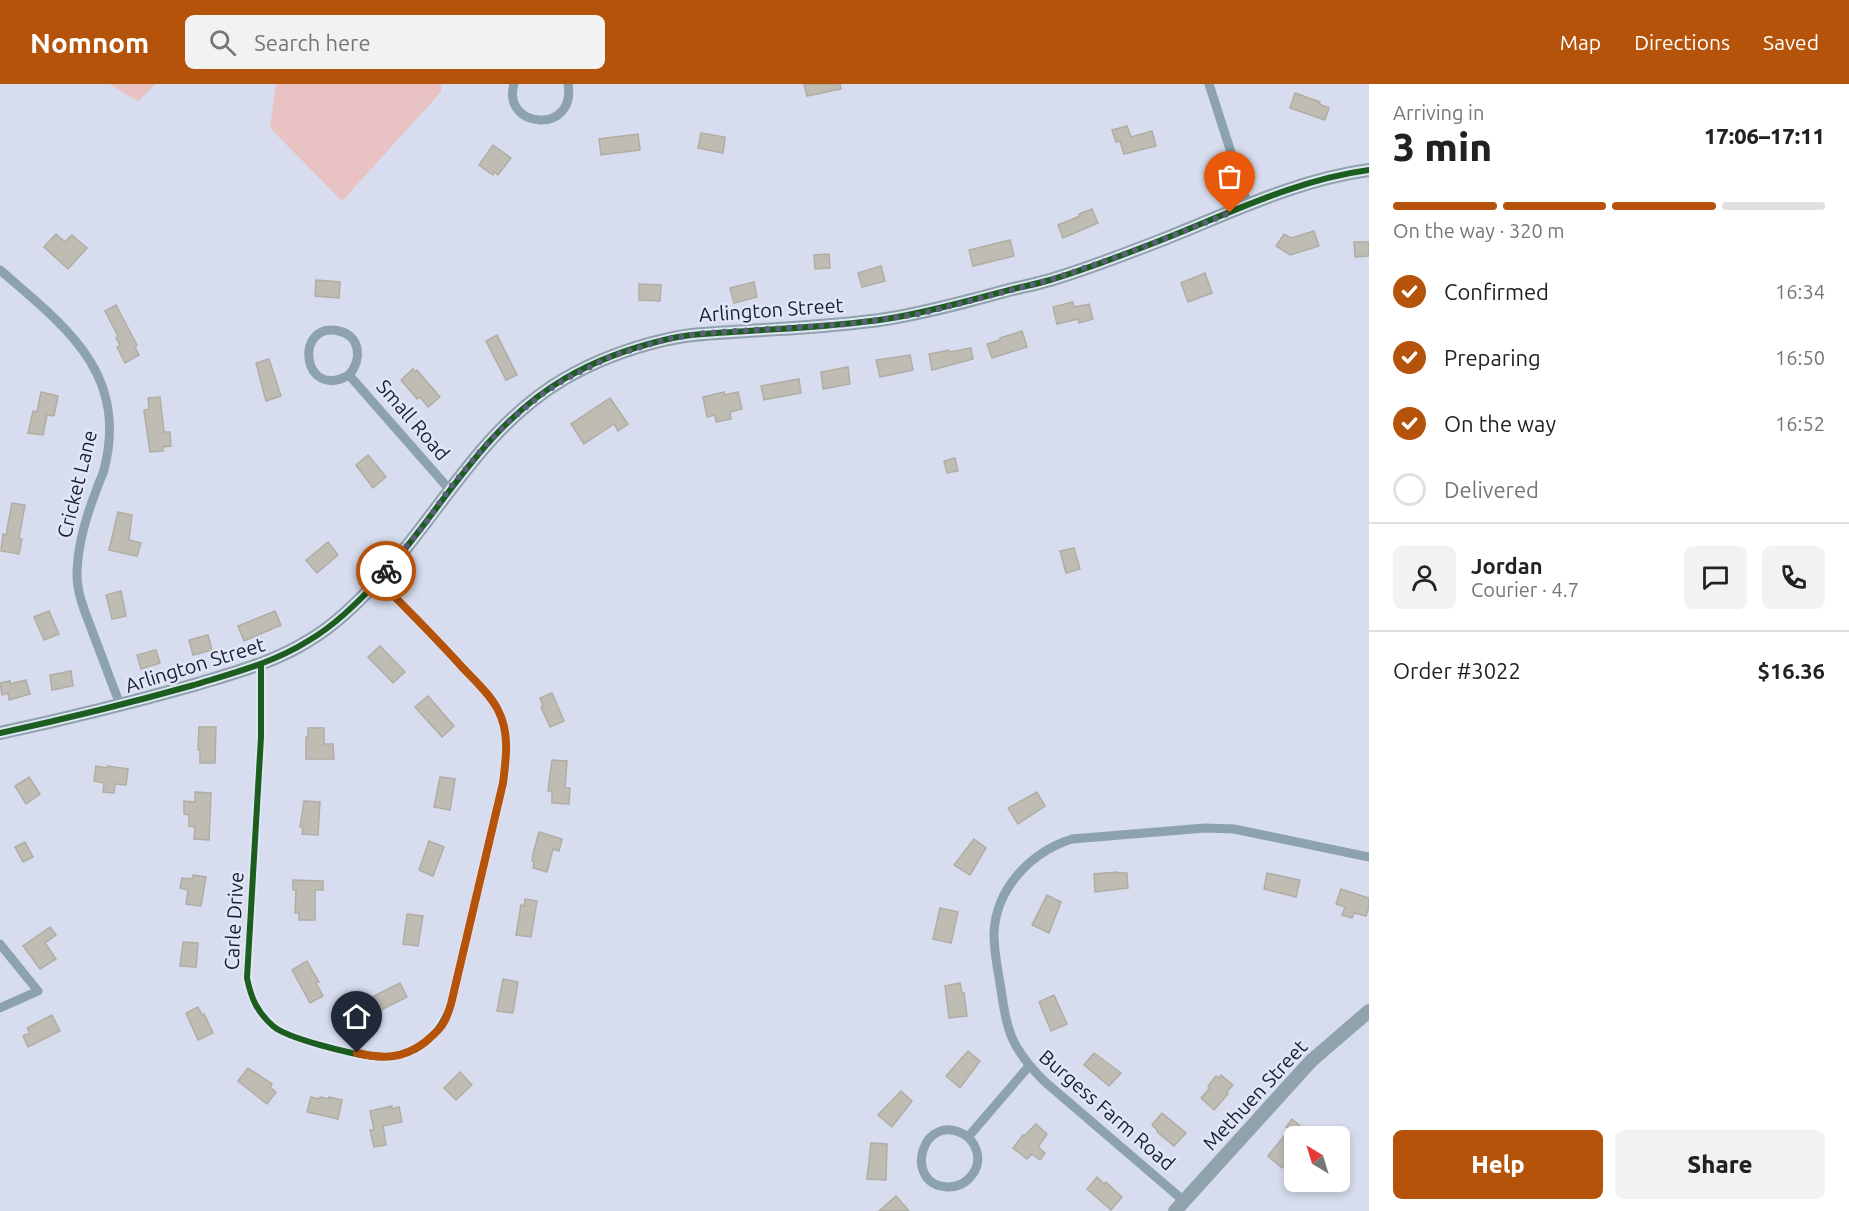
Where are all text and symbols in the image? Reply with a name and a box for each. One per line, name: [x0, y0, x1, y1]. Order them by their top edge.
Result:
search box: [185, 15, 605, 69]
icon: search: [206, 26, 239, 59]
text: Nomnom: [30, 27, 149, 58]
text: Search here: [254, 30, 371, 55]
text: Map: [1560, 30, 1601, 54]
text: Directions: [1634, 30, 1730, 54]
text: Saved: [1763, 30, 1819, 54]
text: Arriving in: [1393, 101, 1484, 124]
text: 17:06–17:11: [1704, 123, 1825, 148]
text: 3 min: [1393, 125, 1492, 168]
pin: [1204, 151, 1255, 213]
icon: bag: [1213, 160, 1246, 193]
text: On the way · 320 m: [1393, 219, 1565, 242]
icon: check: [1393, 275, 1426, 308]
text: Confirmed: [1444, 279, 1549, 304]
text: 16:34: [1775, 280, 1825, 303]
street label: Arlington Street: [698, 293, 844, 326]
icon: check: [1393, 341, 1426, 374]
text: Preparing: [1444, 345, 1541, 370]
text: 16:50: [1775, 346, 1825, 369]
street label: Small Road: [372, 375, 455, 465]
icon: check: [1393, 407, 1426, 440]
text: On the way: [1444, 411, 1556, 436]
text: 16:52: [1775, 412, 1825, 435]
street label: Cricket Lane: [52, 428, 101, 540]
text: Delivered: [1444, 477, 1539, 502]
courier: [356, 541, 416, 601]
button: person: [1393, 546, 1456, 609]
button: chat: [1684, 546, 1747, 609]
button: phone: [1762, 546, 1825, 609]
text: Jordan: [1471, 553, 1543, 578]
icon: bike: [370, 555, 403, 588]
text: Courier · 4.7: [1471, 578, 1579, 601]
street label: Arlington Street: [122, 632, 268, 697]
text: Order #3022: [1393, 658, 1521, 683]
text: $16.36: [1758, 658, 1825, 683]
street label: Carle Drive: [219, 871, 248, 971]
pin: [331, 991, 382, 1053]
icon: home: [340, 1000, 373, 1033]
street label: Methuen Street: [1198, 1035, 1312, 1154]
street label: Burgess Farm Road: [1035, 1045, 1180, 1175]
north arrow: [1284, 1126, 1350, 1192]
map controls: [1284, 1126, 1350, 1192]
button: Help: [1393, 1130, 1603, 1199]
button: Share: [1615, 1130, 1825, 1199]

